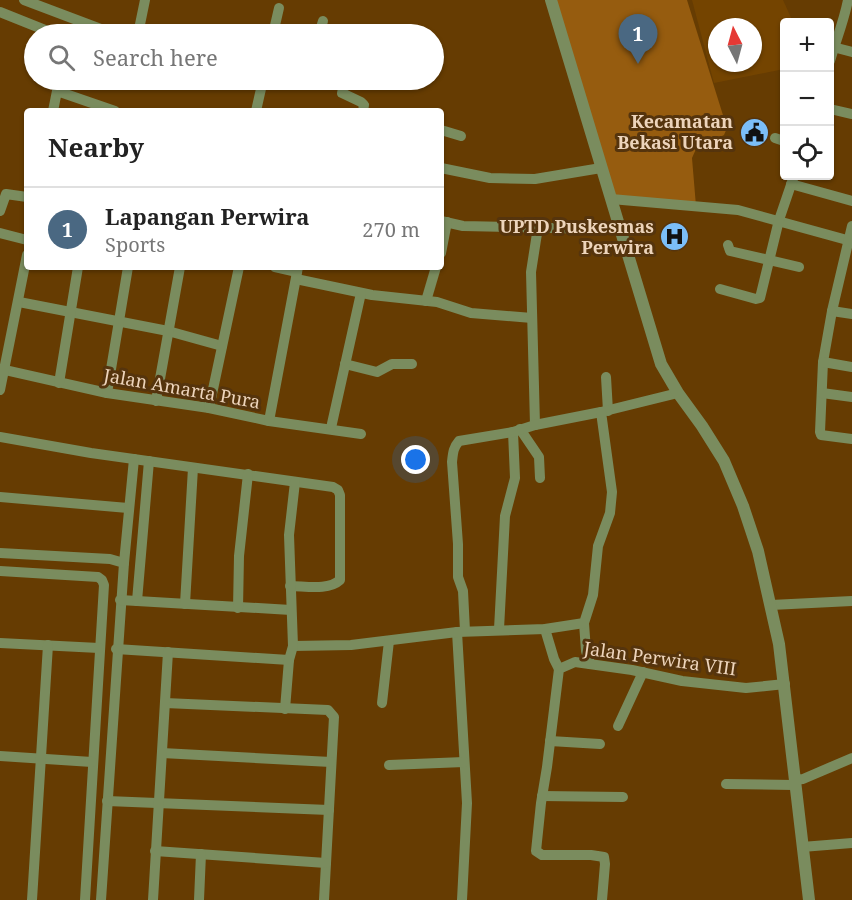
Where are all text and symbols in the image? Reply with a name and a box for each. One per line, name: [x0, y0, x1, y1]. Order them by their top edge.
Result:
pin: 1: [618, 14, 658, 64]
north arrow: [708, 18, 762, 72]
map controls: [780, 18, 834, 180]
button: +: [780, 18, 834, 72]
search box: [24, 24, 444, 90]
icon: search: [45, 41, 78, 74]
text: Search here: [93, 42, 218, 72]
button: −: [780, 72, 834, 126]
place label: Kecamatan Bekasi Utara: [617, 109, 733, 154]
public building icon: Kecamatan Bekasi Utara: [738, 116, 770, 148]
button: locate: [780, 126, 834, 180]
text: Nearby: [48, 129, 144, 165]
text: Lapangan Perwira: [105, 201, 310, 231]
place label: UPTD Puskesmas Perwira: [499, 214, 654, 259]
text: 1: [62, 216, 73, 243]
text: 270 m: [362, 216, 420, 243]
hospital icon: UPTD Puskesmas Perwira: [659, 221, 691, 253]
text: Sports: [105, 231, 165, 258]
street label: Jalan Amarta Pura: [101, 362, 262, 414]
your location: [401, 445, 430, 474]
street label: Jalan Perwira VIII: [581, 635, 738, 681]

